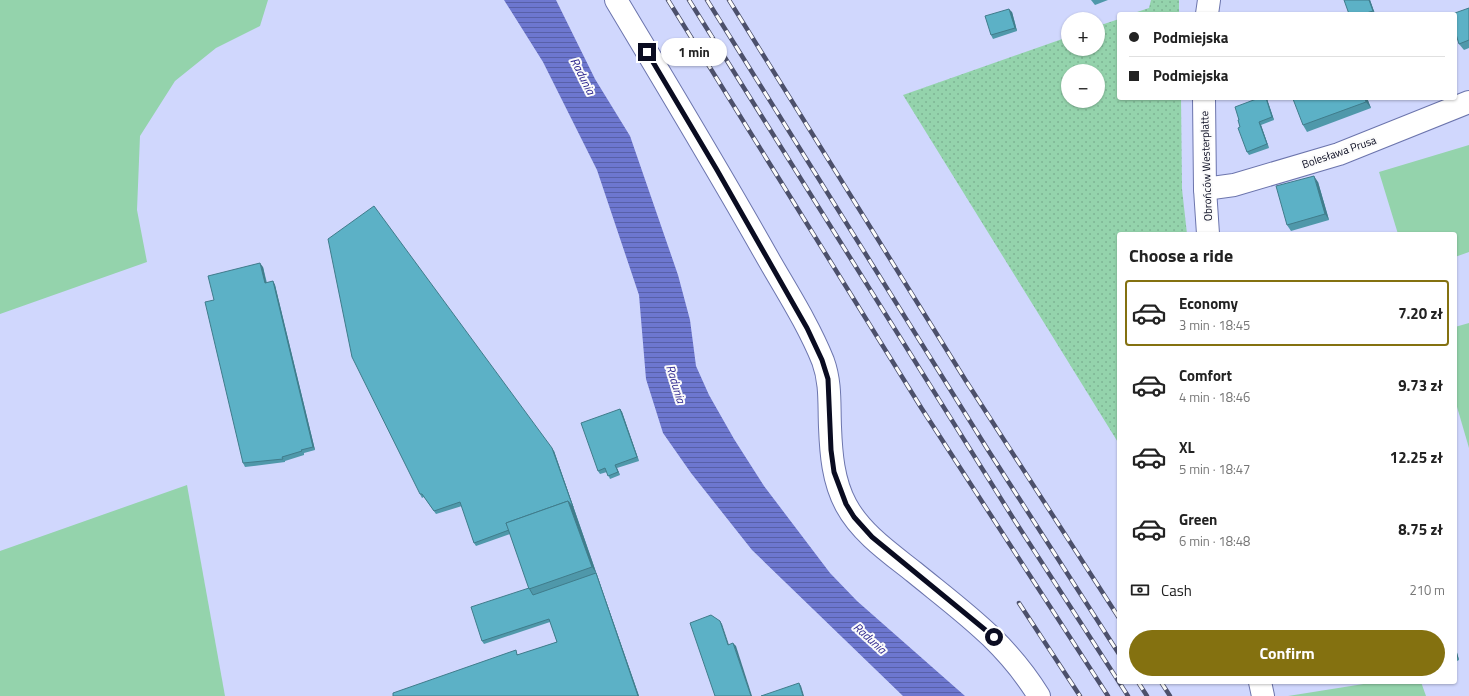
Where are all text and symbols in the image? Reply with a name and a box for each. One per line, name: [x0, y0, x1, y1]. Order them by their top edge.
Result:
map controls: [1061, 12, 1105, 108]
button: +: [1061, 12, 1105, 56]
text: Podmiejska: [1153, 26, 1229, 49]
callout: 1 min: [661, 38, 727, 66]
text: 1 min: [678, 42, 710, 62]
route end: [638, 43, 656, 61]
water label: Radunia: [566, 54, 601, 99]
button: −: [1061, 64, 1105, 108]
text: Podmiejska: [1153, 64, 1229, 87]
street label: Obrońców Westerplatte: [1196, 110, 1216, 221]
street label: Bolesława Prusa: [1300, 132, 1379, 172]
text: Choose a ride: [1129, 242, 1233, 269]
text: Economy: [1179, 292, 1238, 315]
icon: car: [1131, 295, 1167, 331]
text: 7.20 zł: [1398, 302, 1443, 325]
text: 3 min · 18:45: [1179, 315, 1250, 335]
water label: Radunia: [661, 363, 691, 406]
text: Comfort: [1179, 364, 1232, 387]
icon: car: [1131, 367, 1167, 403]
text: 9.73 zł: [1398, 374, 1443, 397]
text: 4 min · 18:46: [1179, 387, 1250, 407]
text: XL: [1179, 436, 1195, 459]
icon: car: [1131, 439, 1167, 475]
text: 12.25 zł: [1390, 446, 1443, 469]
text: 5 min · 18:47: [1179, 459, 1250, 479]
text: Green: [1179, 508, 1217, 531]
icon: car: [1131, 511, 1167, 547]
text: 8.75 zł: [1398, 518, 1443, 541]
text: 6 min · 18:48: [1179, 531, 1250, 551]
icon: cash: [1129, 579, 1151, 601]
text: Cash: [1161, 579, 1192, 602]
text: 210 m: [1409, 580, 1445, 600]
water label: Radunia: [849, 618, 892, 659]
route start: [985, 628, 1003, 646]
button: Confirm: [1129, 630, 1445, 676]

